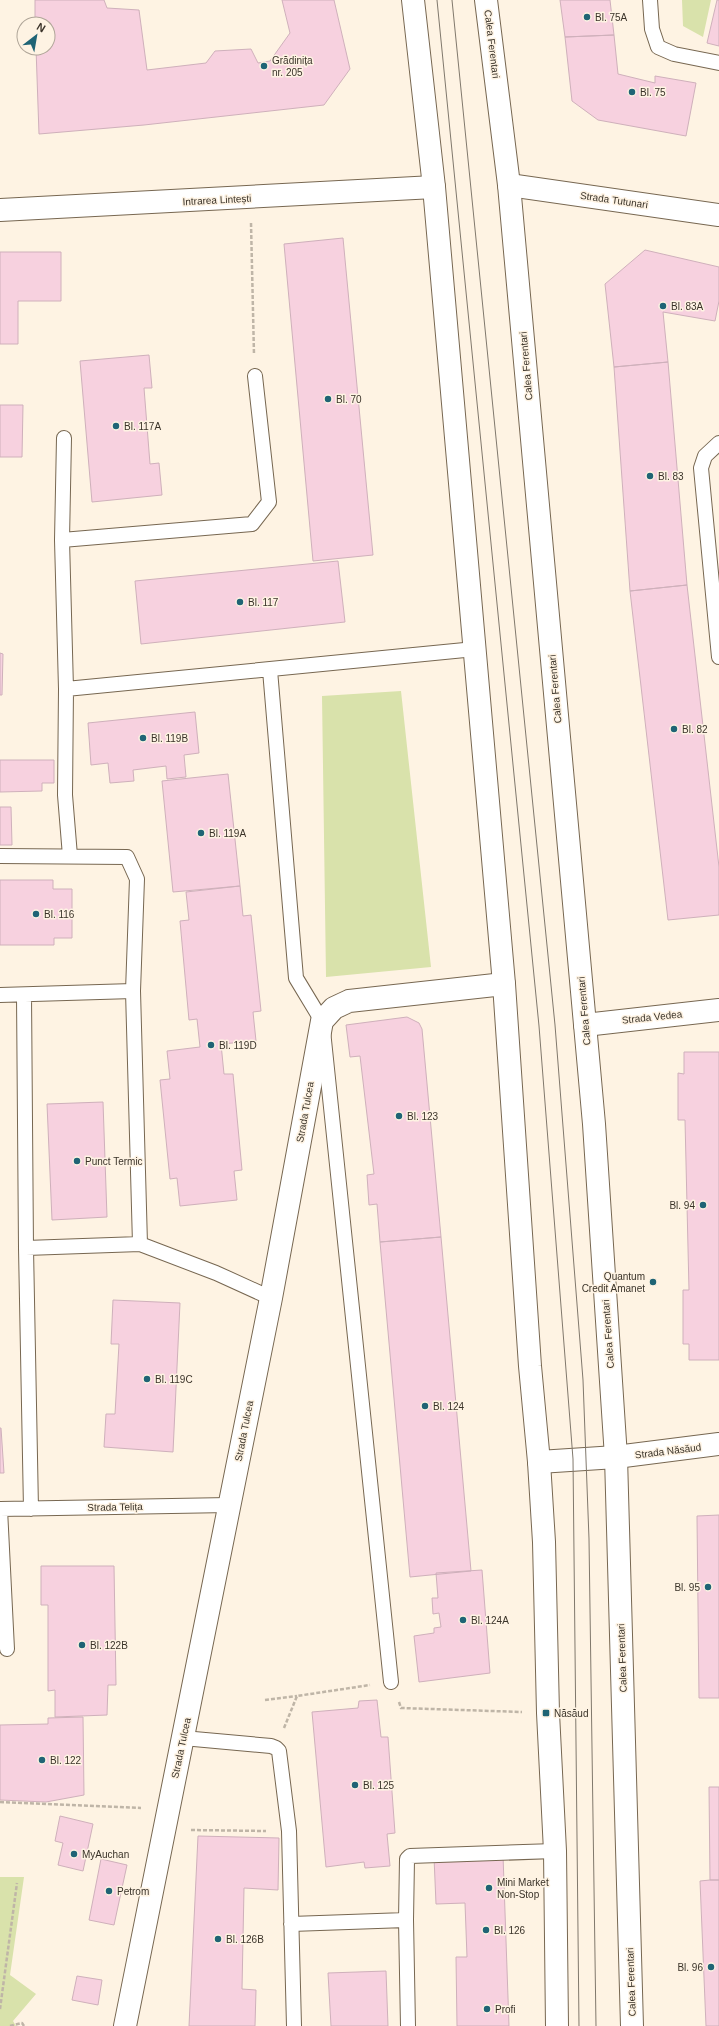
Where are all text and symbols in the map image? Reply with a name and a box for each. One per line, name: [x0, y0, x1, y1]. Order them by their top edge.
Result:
street label: Calea Ferentari: [482, 9, 502, 79]
marker: Bl. 75A: [582, 12, 592, 22]
place label: Bl. 75A: [595, 12, 628, 23]
north arrow: [16, 16, 56, 56]
text: N: [35, 20, 48, 35]
place label: Grădinița nr. 205: [272, 55, 313, 78]
marker: Grădinița nr. 205: [259, 61, 269, 71]
marker: Bl. 75: [627, 87, 637, 97]
place label: Bl. 75: [640, 87, 666, 98]
street label: Strada Tutunari: [579, 190, 649, 210]
street label: Intrarea Lintești: [182, 193, 252, 207]
marker: Bl. 83A: [658, 301, 668, 311]
place label: Bl. 83A: [671, 301, 704, 312]
street label: Calea Ferentari: [518, 331, 534, 401]
marker: Bl. 70: [323, 394, 333, 404]
place label: Bl. 70: [336, 394, 362, 405]
marker: Bl. 117A: [111, 421, 121, 431]
place label: Bl. 117A: [124, 421, 161, 432]
marker: Bl. 83: [645, 471, 655, 481]
place label: Bl. 83: [658, 471, 684, 482]
marker: Bl. 117: [235, 597, 245, 607]
place label: Bl. 117: [248, 597, 279, 608]
street label: Calea Ferentari: [547, 654, 563, 724]
marker: Bl. 82: [669, 724, 679, 734]
place label: Bl. 82: [682, 724, 708, 735]
marker: Bl. 119B: [138, 733, 148, 743]
place label: Bl. 119B: [151, 733, 188, 744]
marker: Bl. 119A: [196, 828, 206, 838]
place label: Bl. 119A: [209, 828, 246, 839]
marker: Bl. 116: [31, 909, 41, 919]
place label: Bl. 116: [44, 909, 75, 920]
street label: Calea Ferentari: [576, 976, 592, 1046]
street label: Strada Vedea: [621, 1008, 683, 1026]
marker: Bl. 119D: [206, 1040, 216, 1050]
place label: Bl. 119D: [219, 1040, 257, 1051]
street label: Strada Tulcea: [294, 1080, 316, 1143]
marker: Bl. 123: [394, 1111, 404, 1121]
place label: Bl. 123: [407, 1111, 439, 1122]
marker: Punct Termic: [72, 1156, 82, 1166]
place label: Punct Termic: [85, 1156, 143, 1167]
place label: Bl. 94: [669, 1200, 695, 1211]
marker: Bl. 94: [698, 1200, 708, 1210]
place label: Quantum Credit Amanet: [582, 1271, 645, 1294]
marker: Quantum Credit Amanet: [648, 1277, 658, 1287]
street label: Calea Ferentari: [600, 1299, 616, 1369]
marker: Bl. 119C: [142, 1374, 152, 1384]
place label: Bl. 119C: [155, 1374, 193, 1385]
street label: Strada Tulcea: [233, 1399, 255, 1462]
marker: Bl. 124: [420, 1401, 430, 1411]
place label: Bl. 124: [433, 1401, 465, 1412]
street label: Strada Năsăud: [634, 1441, 702, 1461]
street label: Strada Telița: [87, 1501, 143, 1513]
place label: Bl. 95: [674, 1582, 700, 1593]
marker: Bl. 95: [703, 1582, 713, 1592]
marker: Bl. 124A: [458, 1615, 468, 1625]
place label: Bl. 124A: [471, 1615, 509, 1626]
street label: Calea Ferentari: [615, 1623, 629, 1693]
marker: Bl. 122B: [77, 1640, 87, 1650]
place label: Bl. 122B: [90, 1640, 128, 1651]
marker: Năsăud: [541, 1708, 551, 1718]
place label: Năsăud: [554, 1708, 588, 1719]
street label: Strada Tulcea: [169, 1716, 193, 1779]
marker: Bl. 122: [37, 1755, 47, 1765]
place label: Bl. 122: [50, 1755, 82, 1766]
marker: Bl. 125: [350, 1780, 360, 1790]
place label: Bl. 125: [363, 1780, 395, 1791]
marker: MyAuchan: [69, 1849, 79, 1859]
place label: MyAuchan: [82, 1849, 129, 1860]
place label: Mini Market Non-Stop: [497, 1877, 549, 1900]
marker: Mini Market Non-Stop: [484, 1883, 494, 1893]
marker: Petrom: [104, 1886, 114, 1896]
place label: Petrom: [117, 1886, 149, 1897]
marker: Bl. 126: [481, 1925, 491, 1935]
place label: Bl. 126: [494, 1925, 526, 1936]
marker: Bl. 126B: [213, 1934, 223, 1944]
place label: Bl. 126B: [226, 1934, 264, 1945]
street label: Calea Ferentari: [624, 1947, 638, 2017]
place label: Bl. 96: [677, 1962, 703, 1973]
marker: Bl. 96: [706, 1962, 716, 1972]
marker: Profi: [482, 2004, 492, 2014]
place label: Profi: [495, 2004, 516, 2015]

